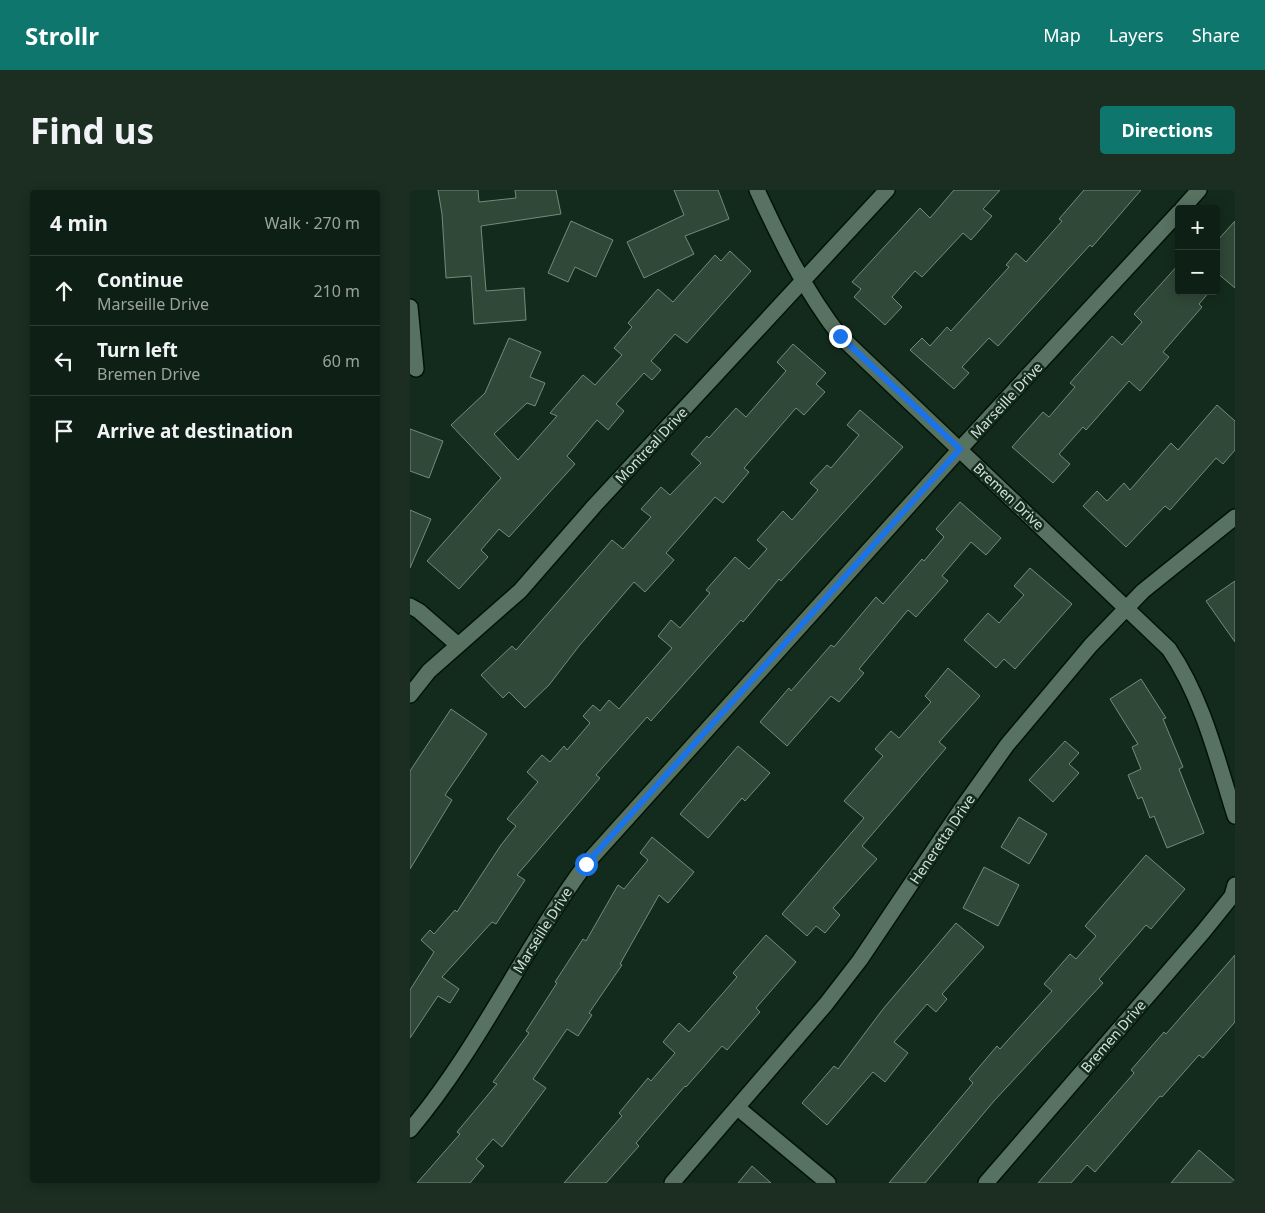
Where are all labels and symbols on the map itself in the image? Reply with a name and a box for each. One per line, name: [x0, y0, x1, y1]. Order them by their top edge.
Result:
route end: [829, 325, 852, 348]
street label: Marseille Drive: [966, 358, 1046, 442]
street label: Montreal Drive: [611, 403, 691, 487]
street label: Bremen Drive: [969, 458, 1049, 534]
street label: Heneretta Drive: [905, 790, 979, 888]
route start: [575, 853, 598, 876]
street label: Marseille Drive: [508, 883, 576, 977]
street label: Bremen Drive: [1076, 996, 1150, 1076]

